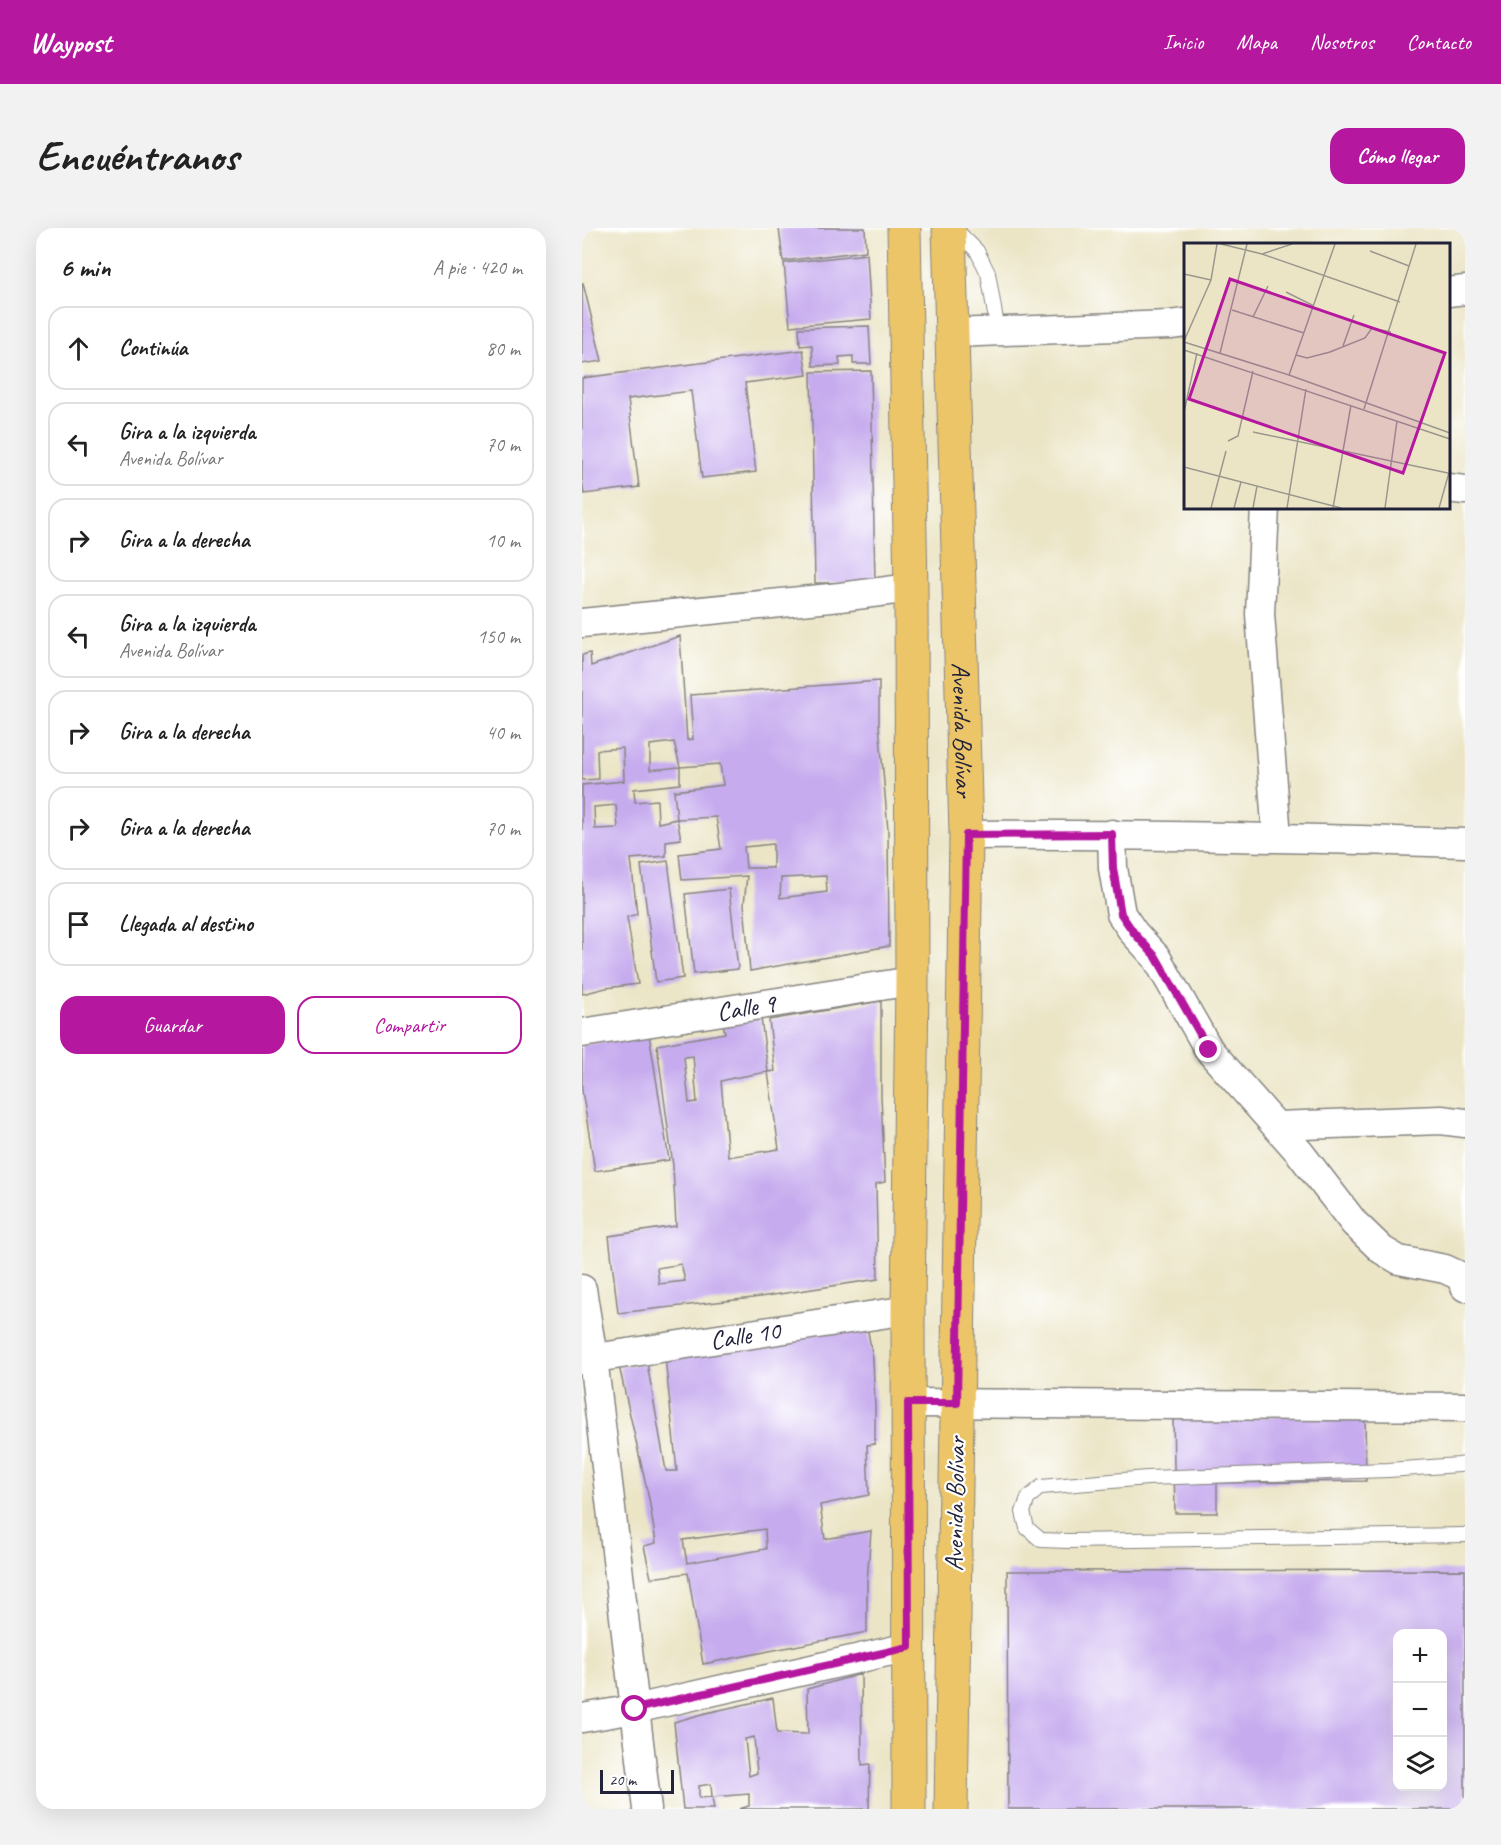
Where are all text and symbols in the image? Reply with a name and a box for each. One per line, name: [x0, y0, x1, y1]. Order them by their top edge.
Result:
text: Waypost: [30, 25, 111, 60]
text: Inicio: [1163, 29, 1203, 55]
text: Mapa: [1236, 29, 1277, 55]
text: Nosotros: [1310, 29, 1374, 55]
text: Contacto: [1407, 29, 1471, 55]
button: Cómo llegar: [1330, 128, 1465, 184]
text: Encuéntranos: [36, 130, 238, 183]
inset map: [1184, 243, 1450, 508]
text: 6 min: [60, 251, 110, 284]
text: A pie · 420 m: [433, 255, 522, 280]
icon: ahead: [62, 332, 95, 365]
text: Continúa: [119, 334, 187, 362]
text: 80 m: [486, 336, 520, 361]
text: Gira a la izquierda: [119, 418, 256, 446]
icon: left: [62, 428, 95, 461]
text: 70 m: [486, 432, 520, 457]
text: Avenida Bolívar: [119, 446, 223, 471]
icon: right: [62, 524, 95, 557]
text: Gira a la derecha: [119, 526, 250, 554]
text: 10 m: [486, 528, 520, 553]
text: Gira a la izquierda: [119, 610, 256, 638]
icon: left: [62, 620, 95, 653]
text: 150 m: [477, 624, 520, 649]
text: Avenida Bolívar: [119, 638, 223, 663]
street label: Avenida Bolívar: [945, 662, 981, 799]
icon: right: [62, 716, 95, 749]
text: Gira a la derecha: [119, 718, 250, 746]
text: 40 m: [486, 720, 520, 745]
icon: right: [62, 812, 95, 845]
text: Gira a la derecha: [119, 814, 250, 842]
text: 70 m: [486, 816, 520, 841]
icon: arrive: [62, 908, 95, 941]
text: Llegada al destino: [119, 910, 253, 938]
street label: Calle 9: [714, 986, 780, 1028]
button: Guardar: [60, 996, 285, 1054]
button: Compartir: [297, 996, 522, 1054]
route end: [1195, 1036, 1221, 1062]
street label: Calle 10: [708, 1313, 785, 1357]
street label: Avenida Bolívar: [937, 1435, 973, 1572]
map controls: [1393, 1629, 1447, 1791]
button: +: [1393, 1629, 1447, 1683]
button: −: [1393, 1683, 1447, 1737]
route start: [621, 1695, 647, 1721]
button: layers: [1393, 1737, 1447, 1791]
scale bar: [600, 1767, 674, 1794]
text: 20 m: [609, 1770, 636, 1790]

